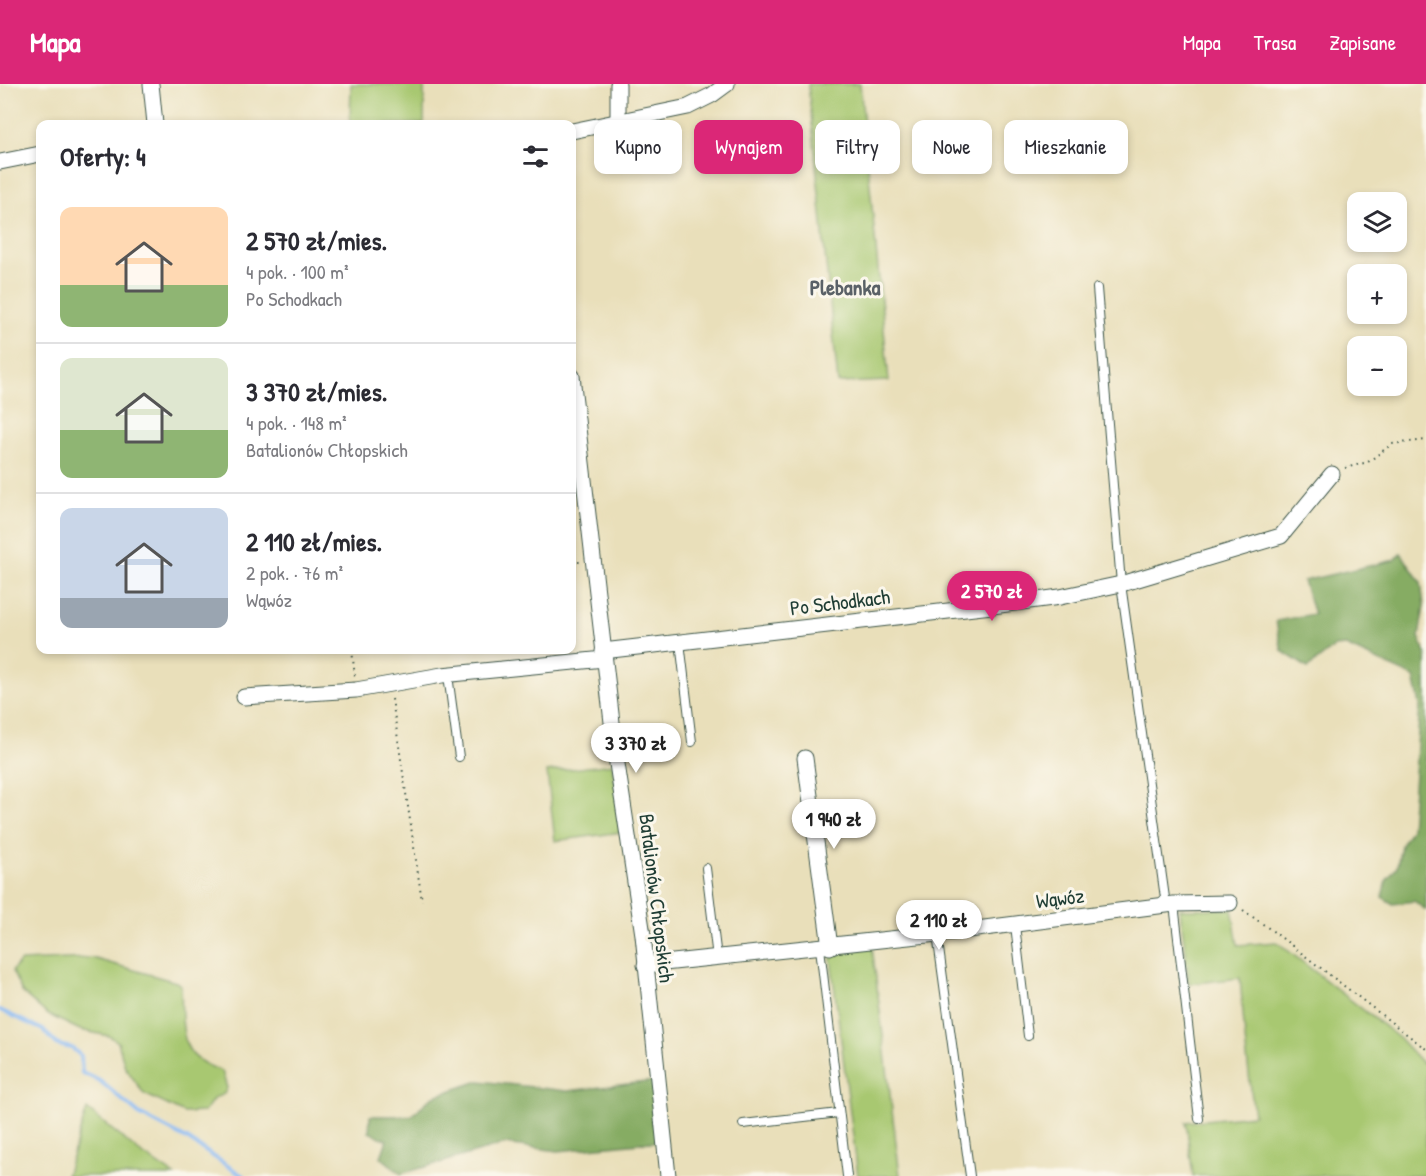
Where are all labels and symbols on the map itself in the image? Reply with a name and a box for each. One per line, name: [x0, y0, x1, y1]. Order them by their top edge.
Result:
district label: Plebanka: [810, 272, 881, 302]
pin: 2 570 zł: [930, 571, 1054, 622]
street label: Po Schodkach: [788, 581, 892, 623]
pin: 3 370 zł: [574, 723, 698, 774]
pin: 1 940 zł: [772, 799, 896, 850]
street label: Batalionów Chłopskich: [632, 812, 682, 984]
street label: Wąwóz: [1034, 881, 1086, 915]
pin: 2 110 zł: [877, 900, 1001, 951]

